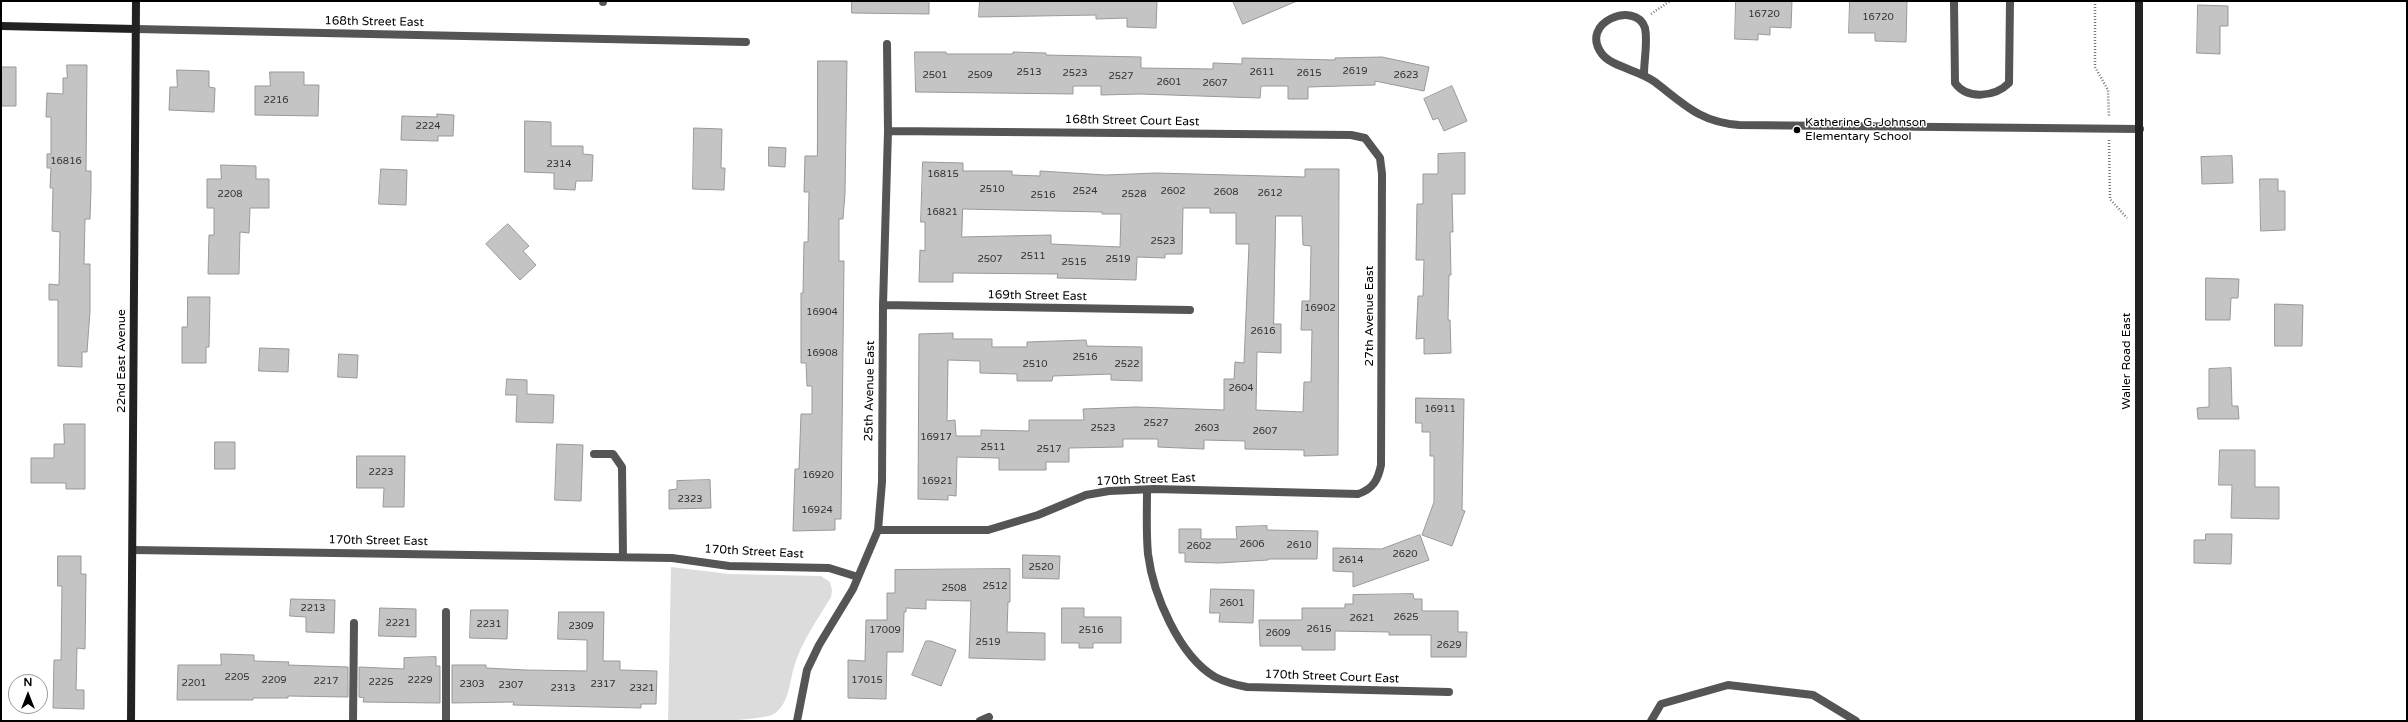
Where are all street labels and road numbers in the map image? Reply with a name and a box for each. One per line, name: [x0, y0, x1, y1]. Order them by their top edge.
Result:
street label: 168th Street East: [324, 14, 424, 30]
street label: 168th Street Court East: [1065, 113, 1199, 129]
street label: 27th Avenue East: [1363, 266, 1377, 366]
street label: 169th Street East: [987, 288, 1087, 304]
street label: 22nd East Avenue: [115, 309, 129, 413]
street label: Waller Road East: [2120, 313, 2134, 409]
street label: 25th Avenue East: [862, 341, 878, 441]
street label: 170th Street East: [1096, 471, 1196, 489]
street label: 170th Street East: [328, 533, 428, 549]
street label: 170th Street East: [704, 542, 804, 562]
street label: 170th Street Court East: [1264, 667, 1400, 687]

